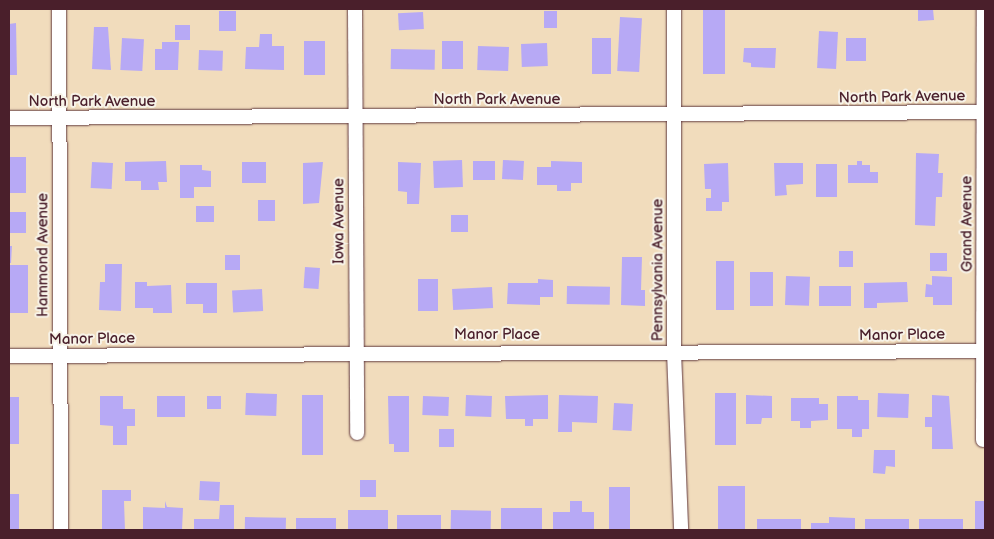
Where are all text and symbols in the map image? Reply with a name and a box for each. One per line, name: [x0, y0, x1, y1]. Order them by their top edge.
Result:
street label: North Park Avenue: [838, 87, 966, 107]
street label: North Park Avenue: [434, 91, 560, 109]
street label: North Park Avenue: [29, 93, 155, 111]
street label: Grand Avenue: [958, 176, 976, 272]
street label: Iowa Avenue: [330, 178, 348, 264]
street label: Hammond Avenue: [34, 193, 52, 317]
street label: Pennsylvania Avenue: [649, 199, 667, 341]
street label: Manor Place: [859, 325, 945, 345]
street label: Manor Place: [454, 326, 540, 344]
street label: Manor Place: [49, 329, 135, 349]

